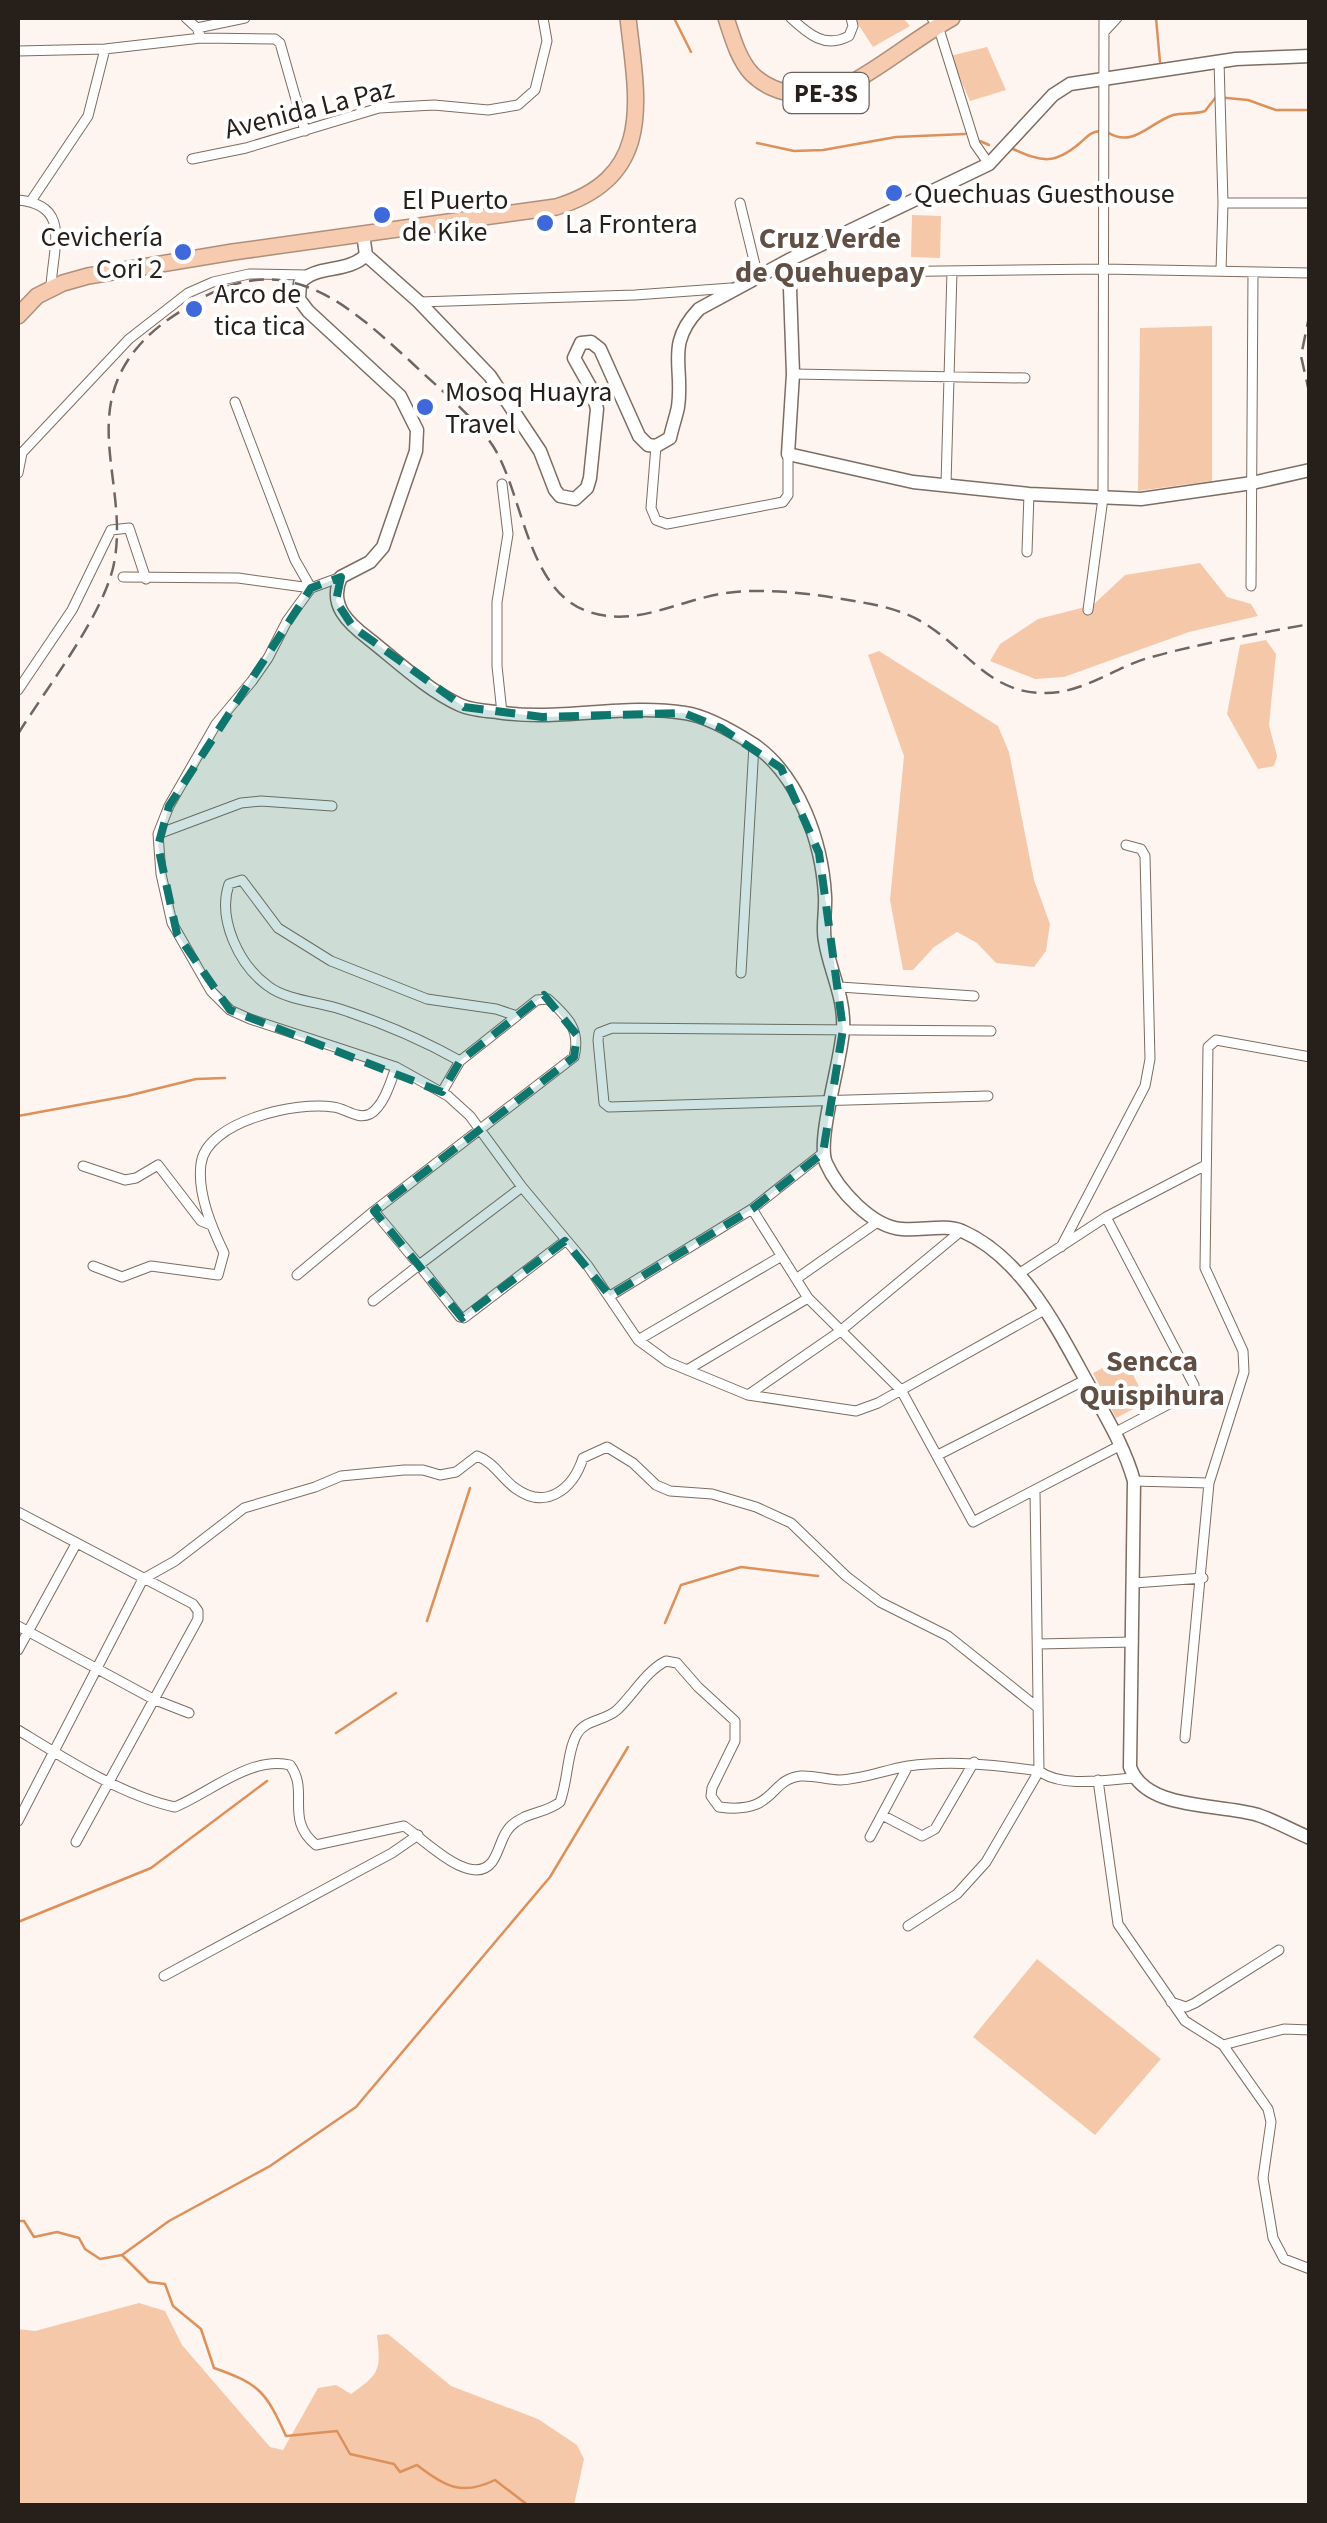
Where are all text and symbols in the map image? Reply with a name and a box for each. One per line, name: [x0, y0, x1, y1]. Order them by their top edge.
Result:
street label: Avenida La Paz: [220, 69, 398, 149]
road number: PE-3S: [784, 73, 868, 113]
place label: Quechuas Guesthouse: [914, 174, 1175, 214]
place label: El Puerto de Kike: [402, 180, 508, 252]
marker: Quechuas Guesthouse: [883, 182, 905, 204]
marker: El Puerto de Kike: [371, 204, 393, 226]
place label: La Frontera: [565, 204, 698, 244]
marker: La Frontera: [534, 212, 556, 234]
place label: Cevichería Cori 2: [40, 217, 163, 289]
district label: Cruz Verde de Quehuepay: [735, 217, 925, 294]
marker: Cevichería Cori 2: [172, 241, 194, 263]
place label: Arco de tica tica: [214, 274, 306, 346]
marker: Arco de tica tica: [183, 298, 205, 320]
place label: Mosoq Huayra Travel: [445, 372, 612, 444]
marker: Mosoq Huayra Travel: [414, 396, 436, 418]
district label: Sencca Quispihura: [1079, 1340, 1225, 1417]

